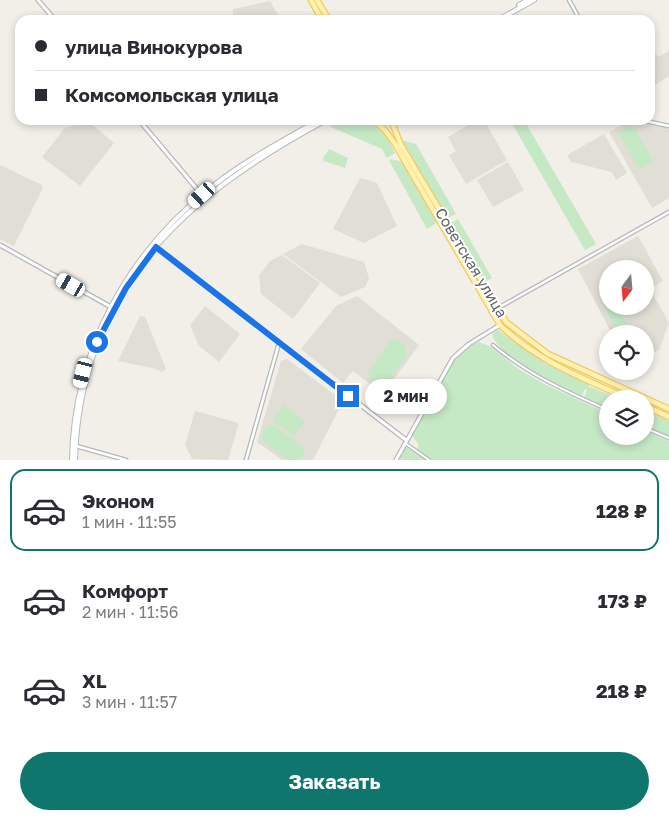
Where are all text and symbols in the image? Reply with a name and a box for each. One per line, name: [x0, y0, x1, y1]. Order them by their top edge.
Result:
text: улица Винокурова: [65, 35, 243, 58]
text: Комсомольская улица: [65, 83, 279, 106]
car: [185, 179, 218, 211]
street label: Советская улица: [432, 204, 512, 321]
north arrow: [599, 260, 654, 315]
map controls: [599, 260, 654, 445]
car: [54, 271, 87, 299]
button: locate: [599, 325, 654, 380]
route start: [86, 331, 108, 353]
car: [72, 357, 93, 389]
callout: 2 мин: [366, 378, 448, 414]
route end: [337, 385, 359, 407]
text: 2 мин: [384, 386, 428, 406]
button: layers: [599, 390, 654, 445]
icon: car: [22, 488, 67, 533]
text: Эконом: [82, 489, 154, 512]
text: 128 ₽: [596, 499, 647, 522]
text: 1 мин · 11:55: [82, 512, 176, 532]
icon: car: [22, 578, 67, 623]
text: Комфорт: [82, 579, 168, 602]
text: 173 ₽: [598, 589, 647, 612]
text: 2 мин · 11:56: [82, 602, 178, 622]
icon: car: [22, 668, 67, 713]
text: XL: [82, 669, 107, 692]
text: 218 ₽: [596, 679, 647, 702]
text: 3 мин · 11:57: [82, 692, 177, 712]
button: Заказать: [20, 752, 649, 810]

